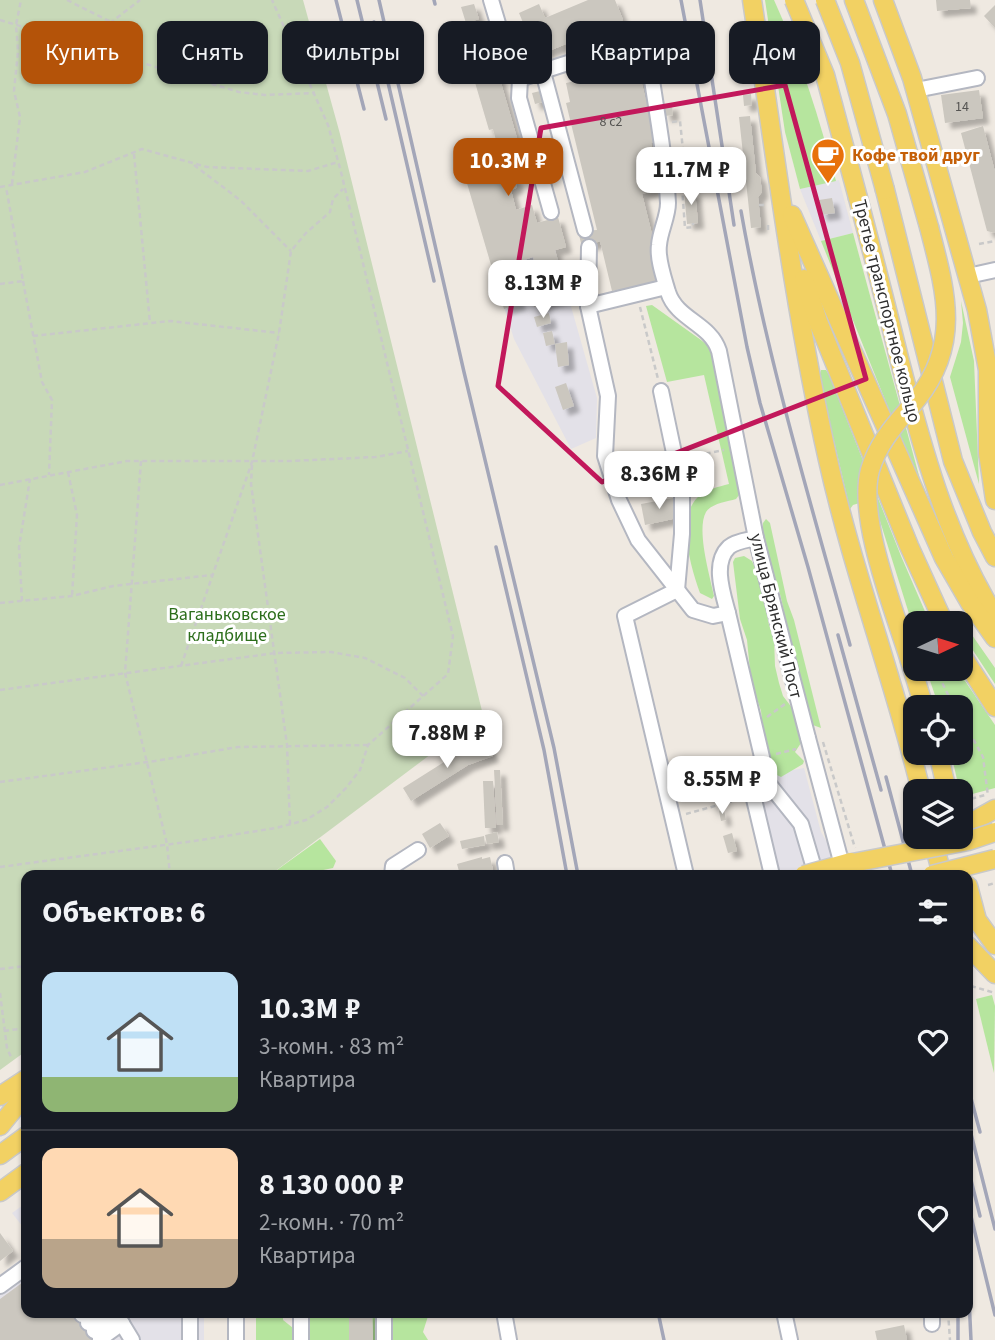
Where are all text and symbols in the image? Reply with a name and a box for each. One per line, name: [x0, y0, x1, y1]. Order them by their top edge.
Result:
chip: Купить: [21, 21, 143, 84]
chip: Снять: [157, 21, 268, 84]
chip: Фильтры: [282, 21, 424, 84]
chip: Новое: [438, 21, 552, 84]
chip: Квартира: [566, 21, 715, 84]
chip: Дом: [729, 21, 820, 84]
house number: 14: [955, 97, 969, 117]
house number: 8 с2: [599, 112, 623, 132]
cafe icon: Кофе твой друг: [809, 136, 847, 185]
pin: 10.3M ₽: [443, 138, 573, 198]
place label: Кофе твой друг: [852, 143, 980, 168]
text: 10.3M ₽: [469, 144, 547, 177]
pin: 11.7M ₽: [626, 148, 756, 207]
text: 11.7M ₽: [652, 153, 730, 186]
street label: Третье транспортное кольцо: [847, 197, 927, 425]
pin: 8.13M ₽: [478, 260, 608, 320]
text: 8.13M ₽: [504, 266, 582, 299]
pin: 8.36M ₽: [594, 452, 724, 511]
text: 8.36M ₽: [620, 457, 698, 490]
street label: улица Брянский Пост: [743, 531, 809, 701]
park label: Ваганьковское кладбище: [168, 602, 286, 648]
north arrow: [903, 611, 973, 681]
map controls: [903, 611, 973, 849]
button: locate: [903, 695, 973, 765]
pin: 7.88M ₽: [382, 710, 512, 770]
text: 7.88M ₽: [408, 716, 486, 749]
pin: 8.55M ₽: [657, 756, 787, 816]
text: 8.55M ₽: [683, 762, 761, 795]
button: layers: [903, 779, 973, 849]
text: Объектов: 6: [42, 891, 206, 934]
icon: filters: [914, 893, 952, 931]
text: 10.3M ₽: [259, 987, 360, 1030]
icon: home: [98, 1000, 182, 1084]
icon: heart: [914, 1023, 952, 1061]
text: 3-комн. · 83 m²: [259, 1030, 404, 1063]
text: Квартира: [259, 1063, 356, 1096]
text: 8 130 000 ₽: [259, 1163, 404, 1206]
icon: home: [98, 1176, 182, 1260]
icon: heart: [914, 1199, 952, 1237]
text: 2-комн. · 70 m²: [259, 1206, 404, 1239]
text: Квартира: [259, 1239, 356, 1272]

